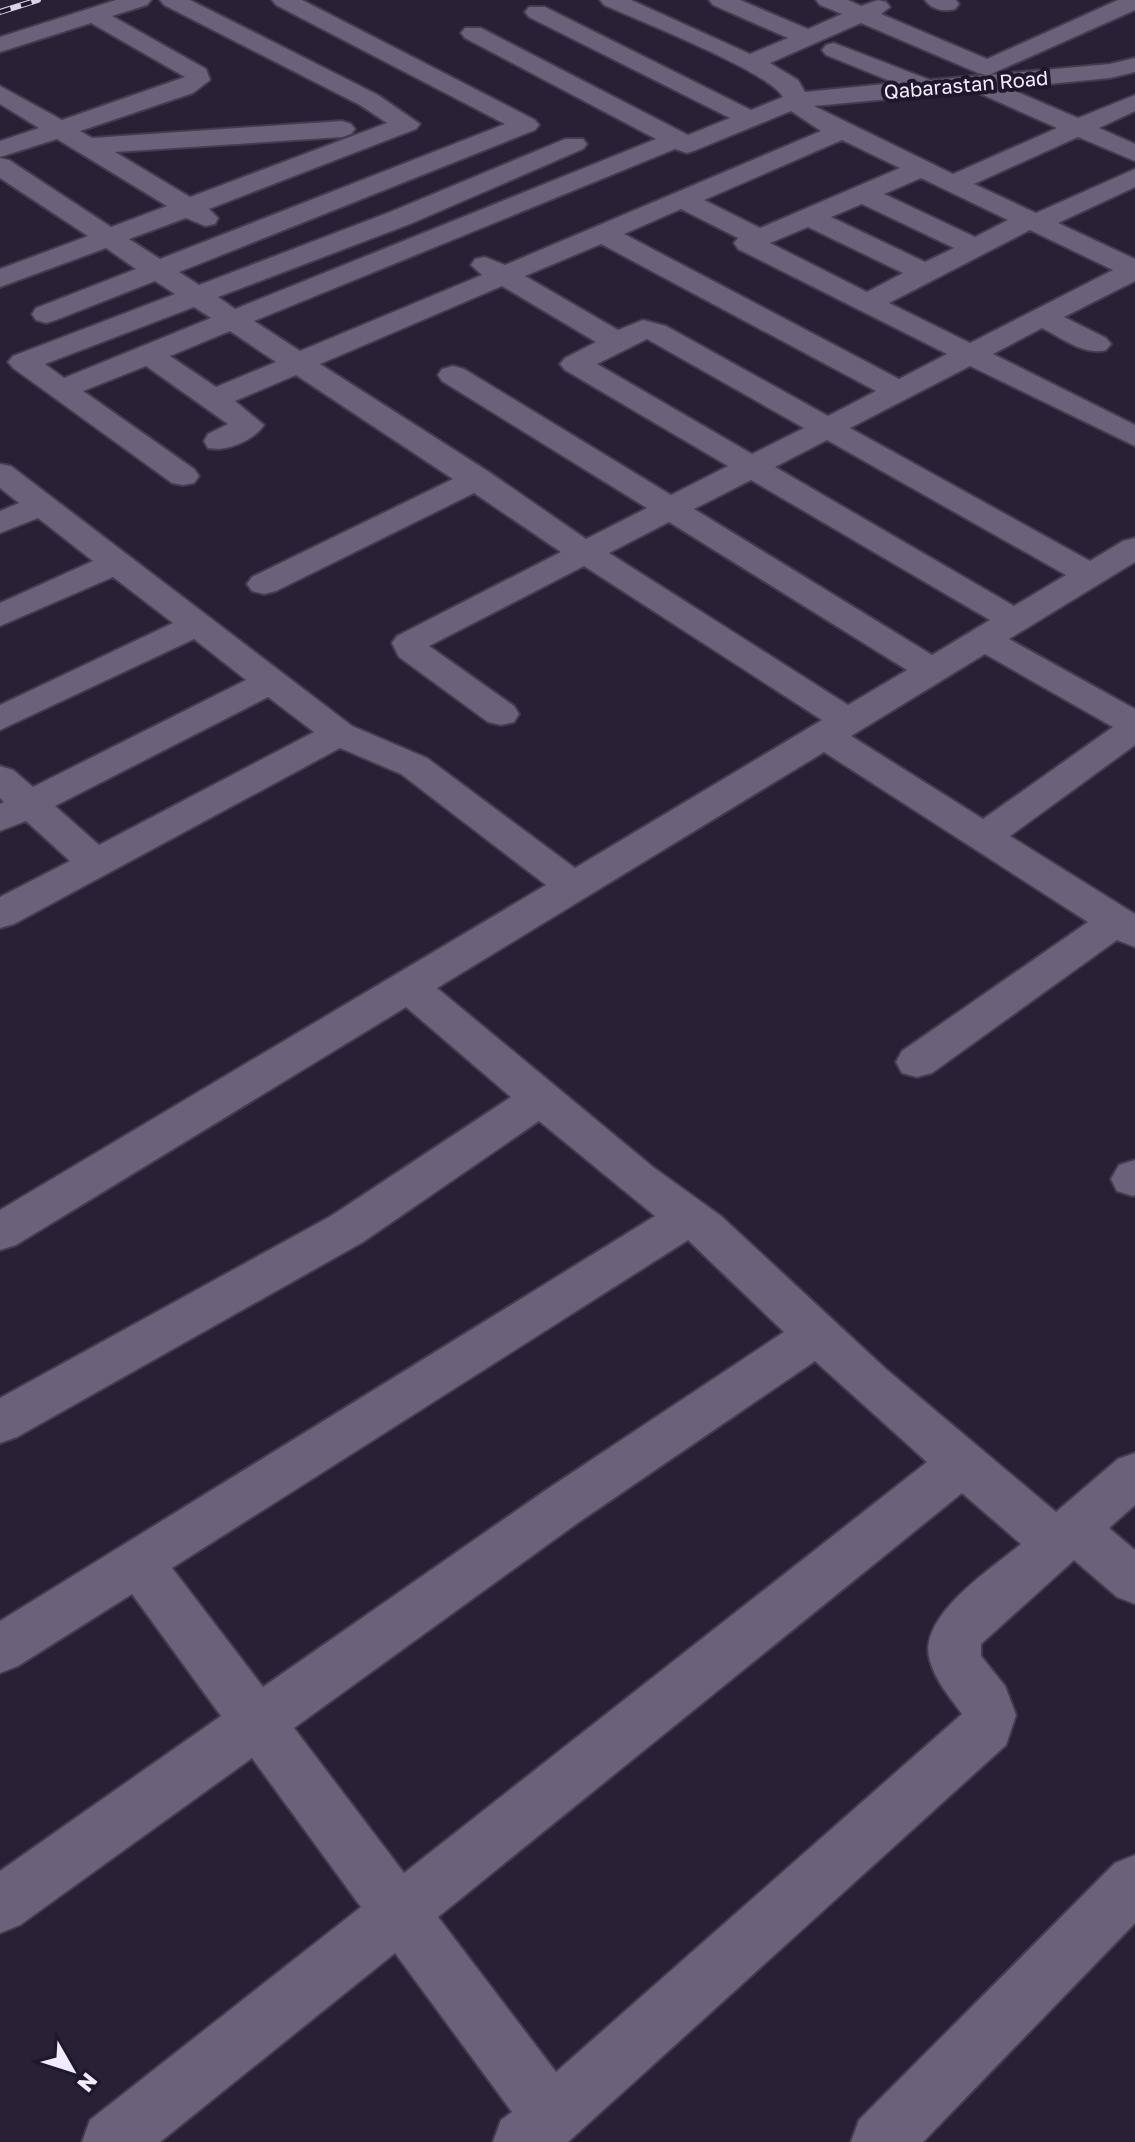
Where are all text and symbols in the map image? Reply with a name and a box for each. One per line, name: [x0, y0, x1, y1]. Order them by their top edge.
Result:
street label: Qabarastan Road: [883, 65, 1049, 103]
north arrow: [32, 2030, 112, 2110]
text: N: [72, 2068, 104, 2098]

